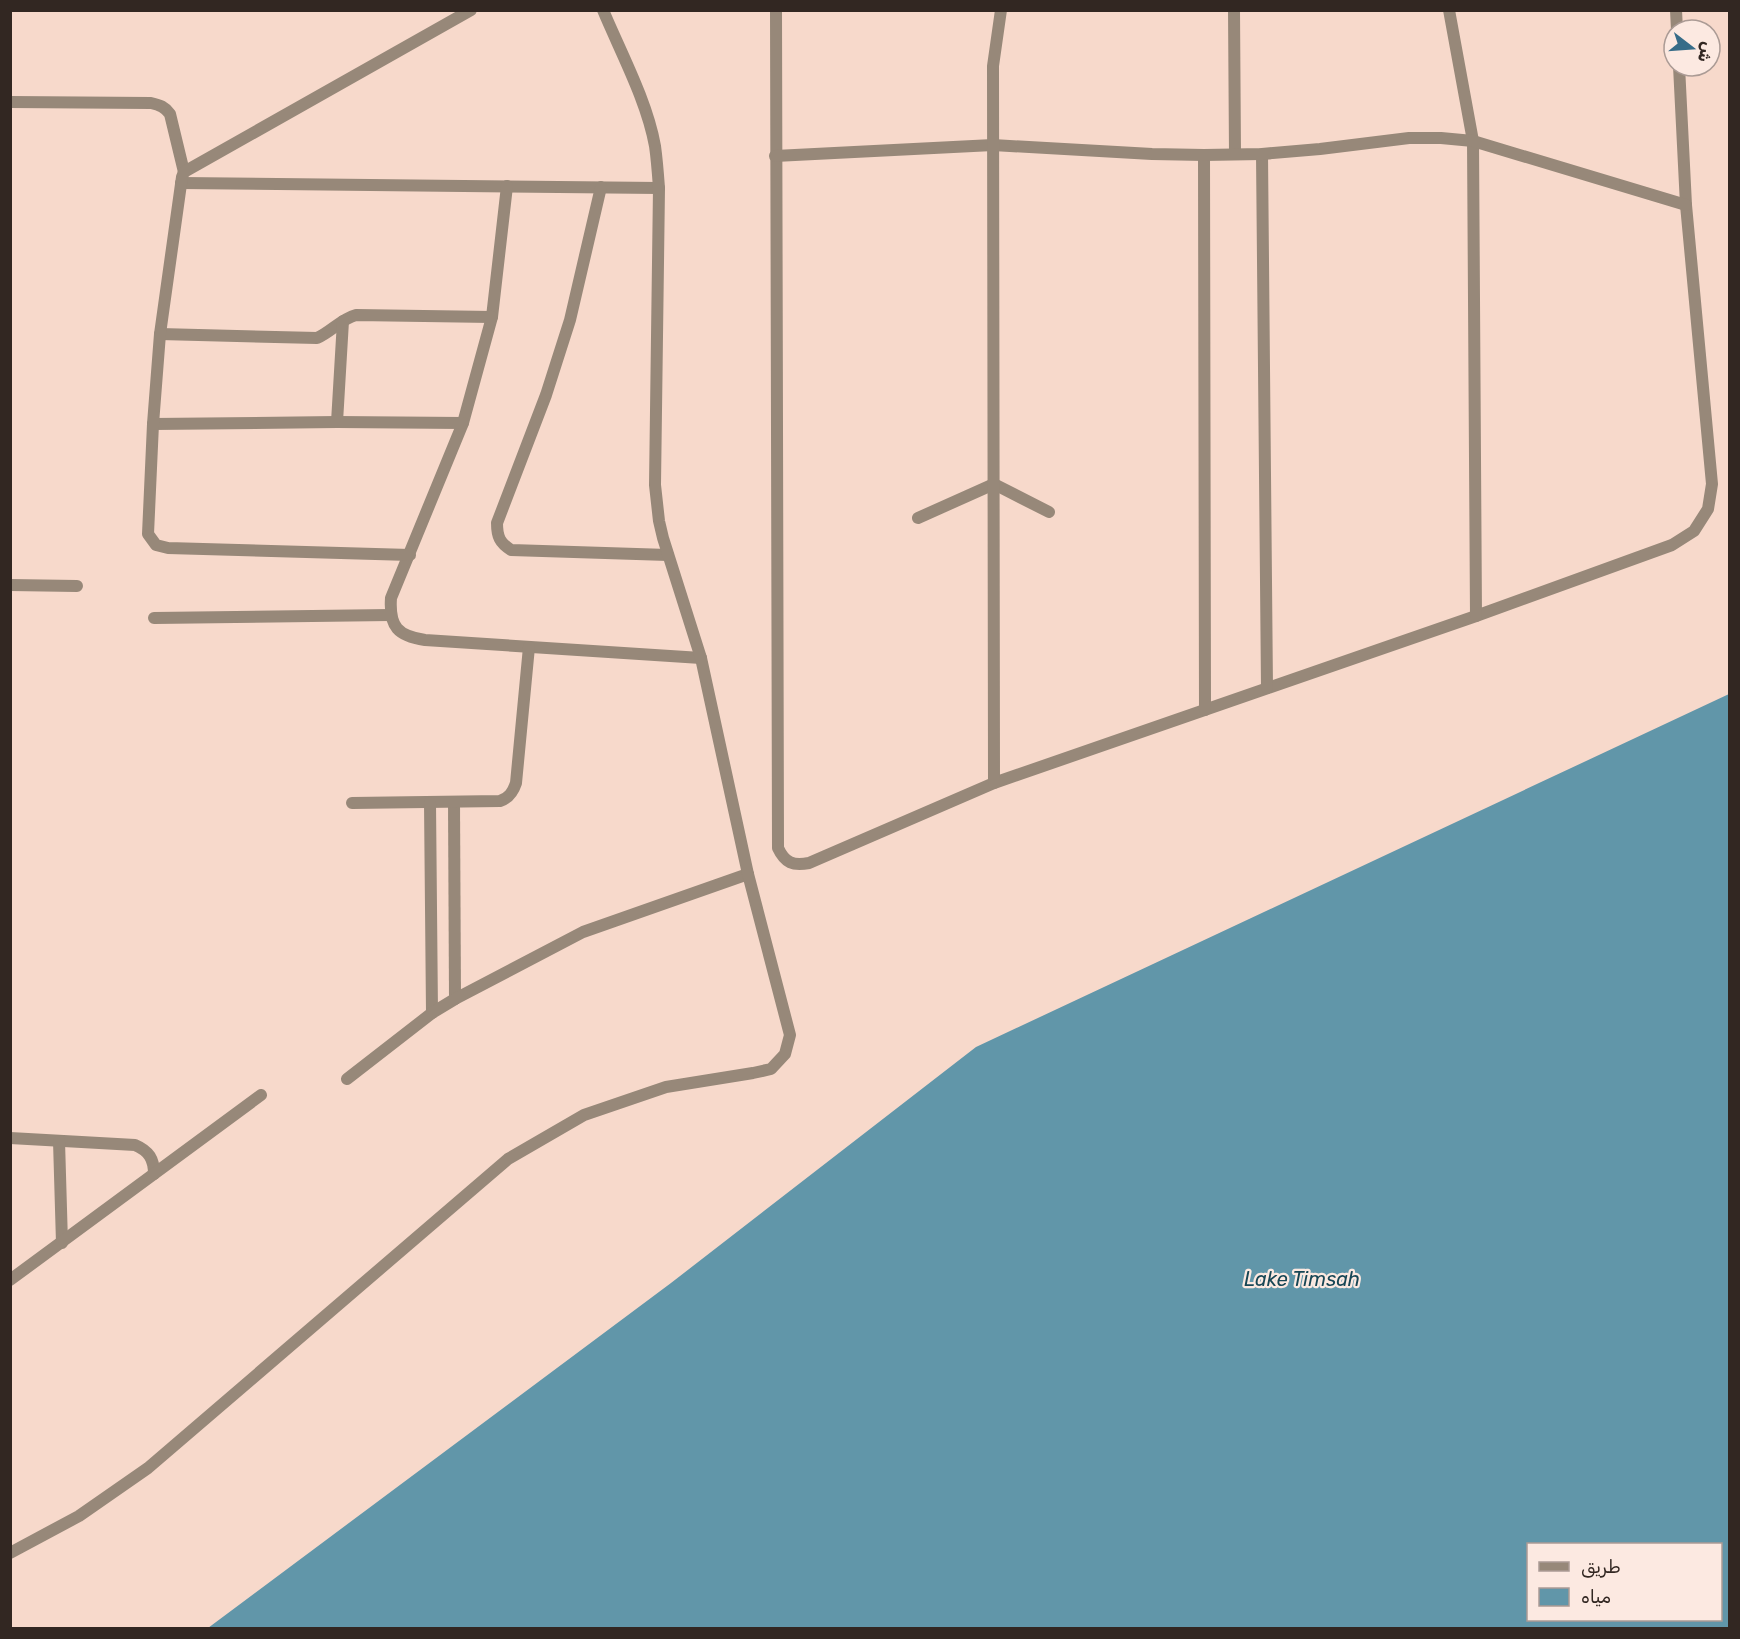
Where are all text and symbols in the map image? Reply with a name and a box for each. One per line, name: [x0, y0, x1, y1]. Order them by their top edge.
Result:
north arrow: [1662, 18, 1722, 78]
text: ش: [1694, 40, 1718, 65]
water label: Lake Timsah: [1244, 1267, 1360, 1291]
legend: [1527, 1543, 1722, 1621]
text: طريق: [1581, 1556, 1621, 1578]
text: مياه: [1581, 1586, 1611, 1608]

